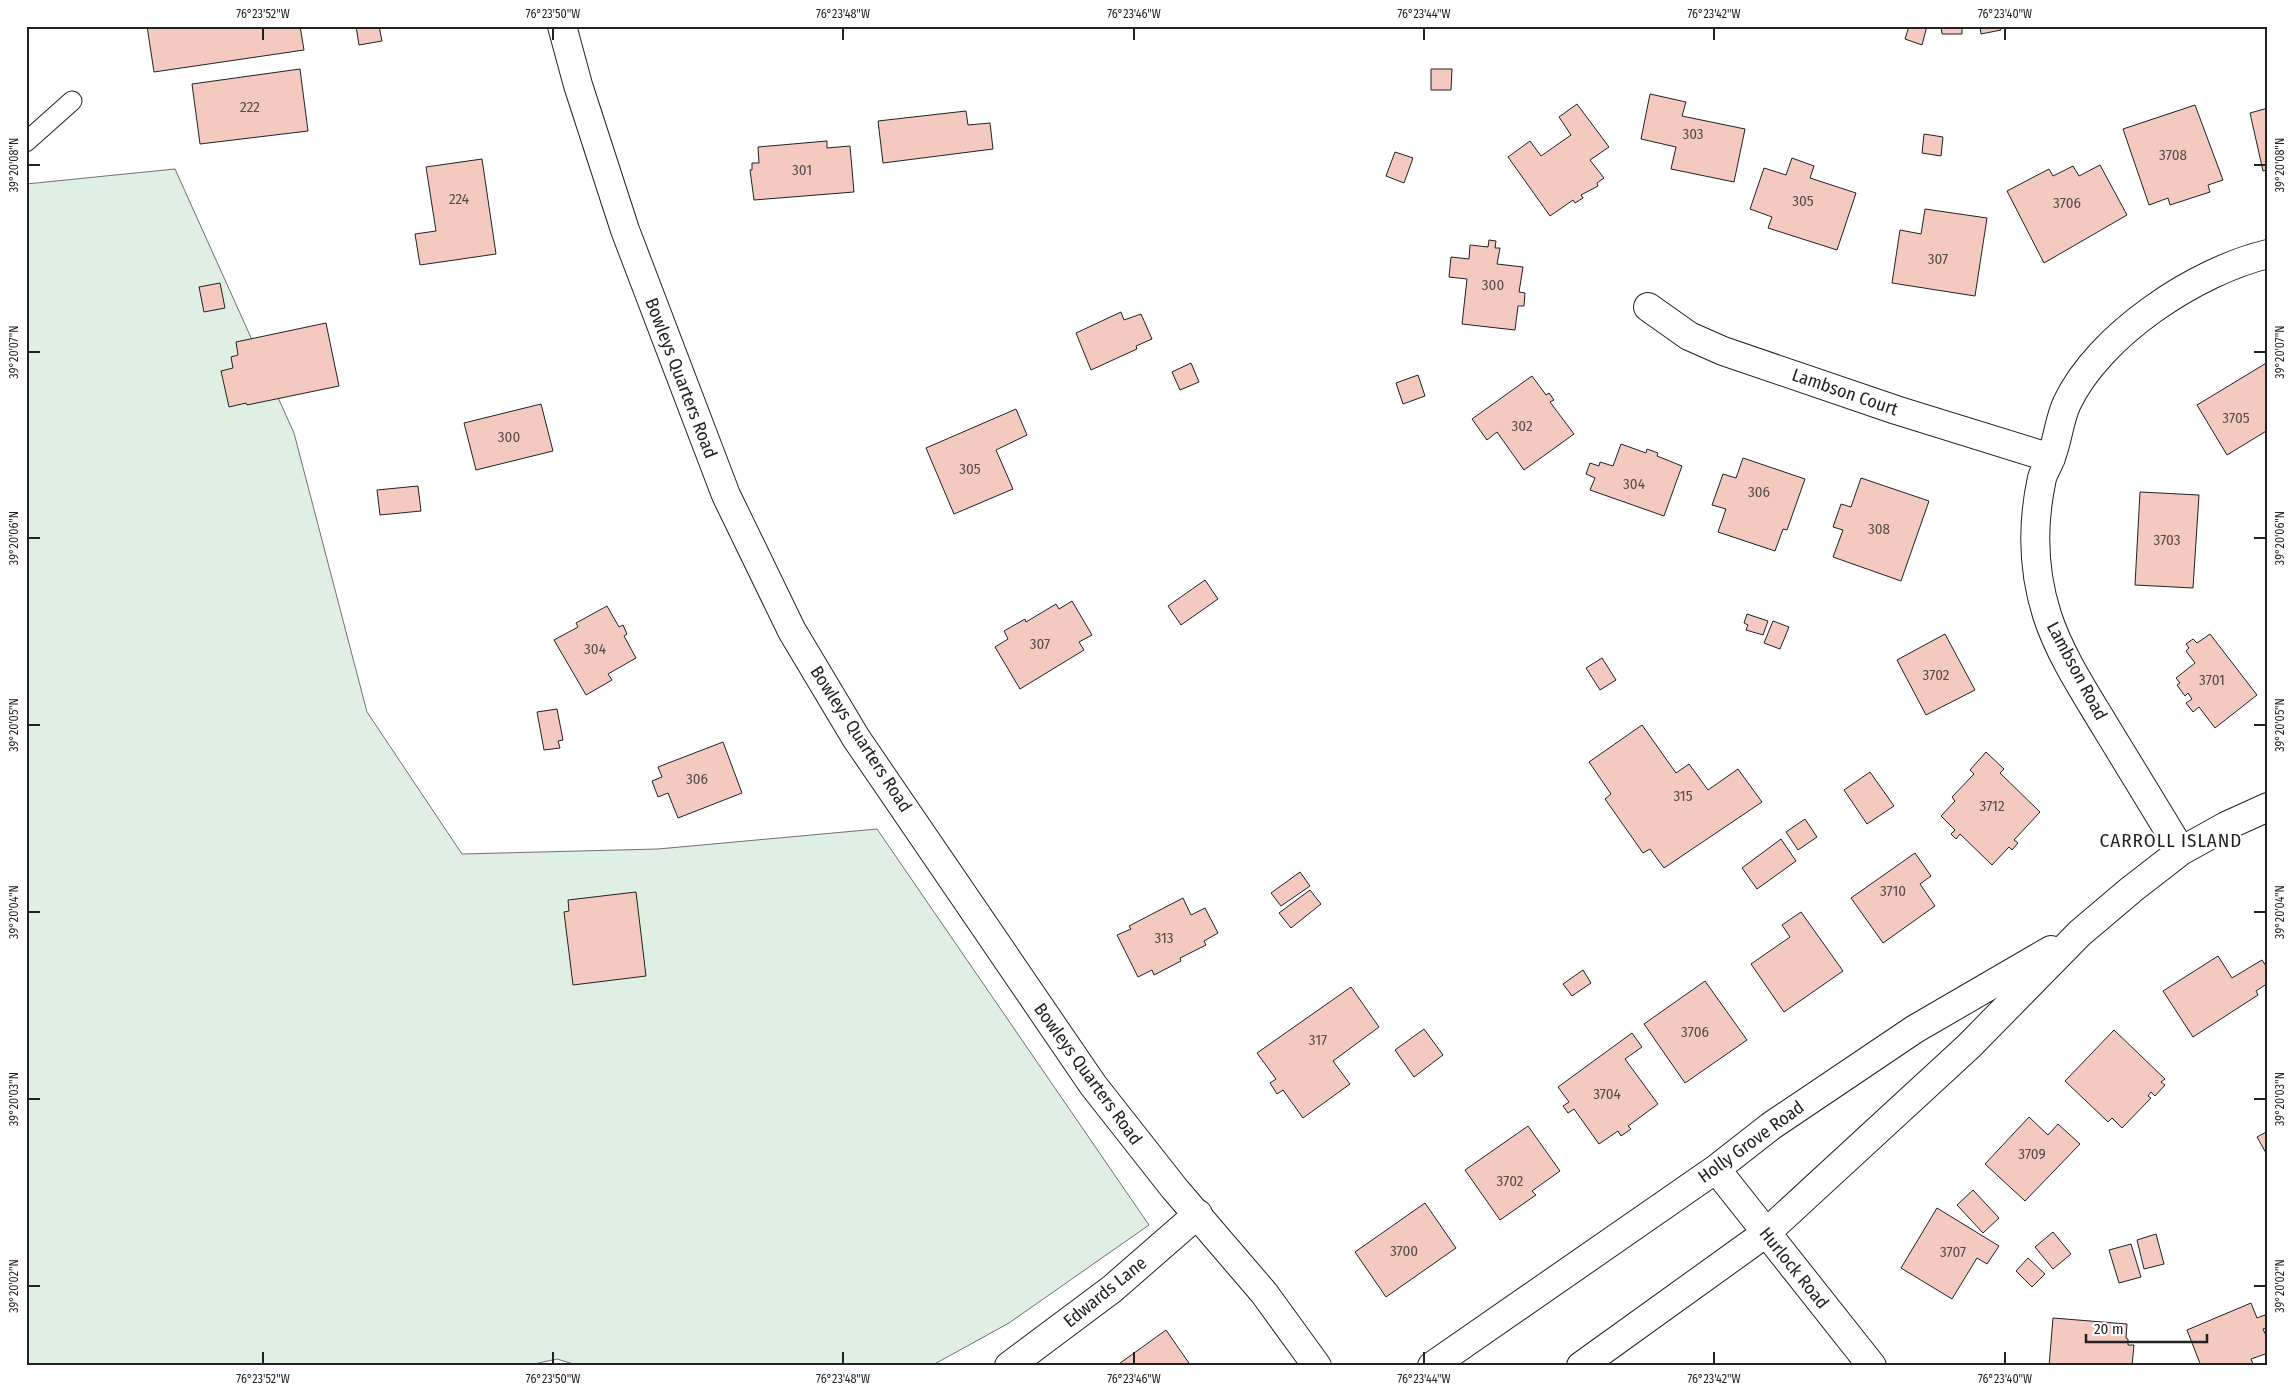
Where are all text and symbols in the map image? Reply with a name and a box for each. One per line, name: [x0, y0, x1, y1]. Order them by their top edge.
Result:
text: 76°23'52"W: [236, 7, 290, 21]
text: 76°23'50"W: [526, 7, 580, 21]
text: 76°23'48"W: [816, 7, 870, 21]
text: 76°23'46"W: [1107, 7, 1161, 21]
text: 76°23'44"W: [1397, 7, 1451, 21]
text: 76°23'42"W: [1687, 7, 1741, 21]
text: 76°23'40"W: [1978, 7, 2032, 21]
house number: 222: [240, 98, 260, 116]
house number: 303: [1682, 125, 1704, 143]
text: 39°20'08"N: [7, 138, 21, 192]
text: 39°20'08"N: [2273, 138, 2287, 192]
house number: 3708: [2159, 146, 2187, 164]
house number: 301: [792, 161, 812, 179]
house number: 224: [449, 190, 469, 208]
house number: 305: [1792, 192, 1814, 210]
house number: 3706: [2053, 194, 2081, 212]
house number: 307: [1928, 250, 1948, 268]
house number: 300: [1482, 276, 1504, 294]
street label: Bowleys Quarters Road: [640, 295, 722, 461]
text: 39°20'07"N: [7, 325, 21, 379]
text: 39°20'07"N: [2273, 325, 2287, 379]
street label: Lambson Court: [1789, 364, 1901, 420]
house number: 3705: [2222, 409, 2250, 427]
house number: 302: [1511, 417, 1533, 435]
house number: 300: [498, 428, 520, 446]
house number: 305: [959, 460, 981, 478]
house number: 304: [1623, 475, 1645, 493]
house number: 306: [1748, 483, 1770, 501]
text: 39°20'06"N: [7, 511, 21, 565]
text: 39°20'06"N: [2273, 511, 2287, 565]
house number: 308: [1868, 520, 1890, 538]
house number: 3703: [2153, 531, 2181, 549]
street label: Lambson Road: [2042, 618, 2112, 724]
house number: 307: [1030, 635, 1050, 653]
house number: 304: [584, 640, 606, 658]
street label: Bowleys Quarters Road: [805, 662, 917, 816]
house number: 3702: [1923, 666, 1950, 684]
house number: 3701: [2199, 671, 2225, 689]
text: 39°20'05"N: [7, 698, 21, 752]
text: 39°20'05"N: [2273, 698, 2287, 752]
house number: 306: [686, 770, 708, 788]
house number: 315: [1673, 787, 1693, 805]
house number: 3712: [1979, 797, 2005, 815]
district label: CARROLL ISLAND: [2100, 829, 2242, 852]
house number: 3710: [1880, 882, 1906, 900]
text: 39°20'04"N: [7, 885, 21, 939]
text: 39°20'04"N: [2273, 885, 2287, 939]
house number: 313: [1154, 929, 1174, 947]
street label: Bowleys Quarters Road: [1029, 999, 1147, 1149]
house number: 3706: [1681, 1023, 1709, 1041]
house number: 317: [1309, 1031, 1327, 1049]
text: 39°20'03"N: [7, 1072, 21, 1126]
text: 39°20'03"N: [2273, 1072, 2287, 1126]
house number: 3704: [1593, 1085, 1621, 1103]
street label: Holly Grove Road: [1694, 1096, 1808, 1188]
house number: 3709: [2018, 1145, 2046, 1163]
house number: 3702: [1497, 1172, 1524, 1190]
street label: Hurlock Road: [1754, 1223, 1834, 1313]
house number: 3700: [1390, 1242, 1418, 1260]
house number: 3707: [1940, 1243, 1966, 1261]
street label: Edwards Lane: [1059, 1252, 1151, 1332]
text: 39°20'02"N: [7, 1259, 21, 1313]
text: 39°20'02"N: [2273, 1259, 2287, 1313]
scale bar: [2086, 1312, 2208, 1344]
text: 20 m: [2094, 1320, 2124, 1338]
text: 76°23'52"W: [236, 1372, 290, 1386]
text: 76°23'50"W: [526, 1372, 580, 1386]
text: 76°23'48"W: [816, 1372, 870, 1386]
text: 76°23'46"W: [1107, 1372, 1161, 1386]
text: 76°23'44"W: [1397, 1372, 1451, 1386]
text: 76°23'42"W: [1687, 1372, 1741, 1386]
text: 76°23'40"W: [1978, 1372, 2032, 1386]

